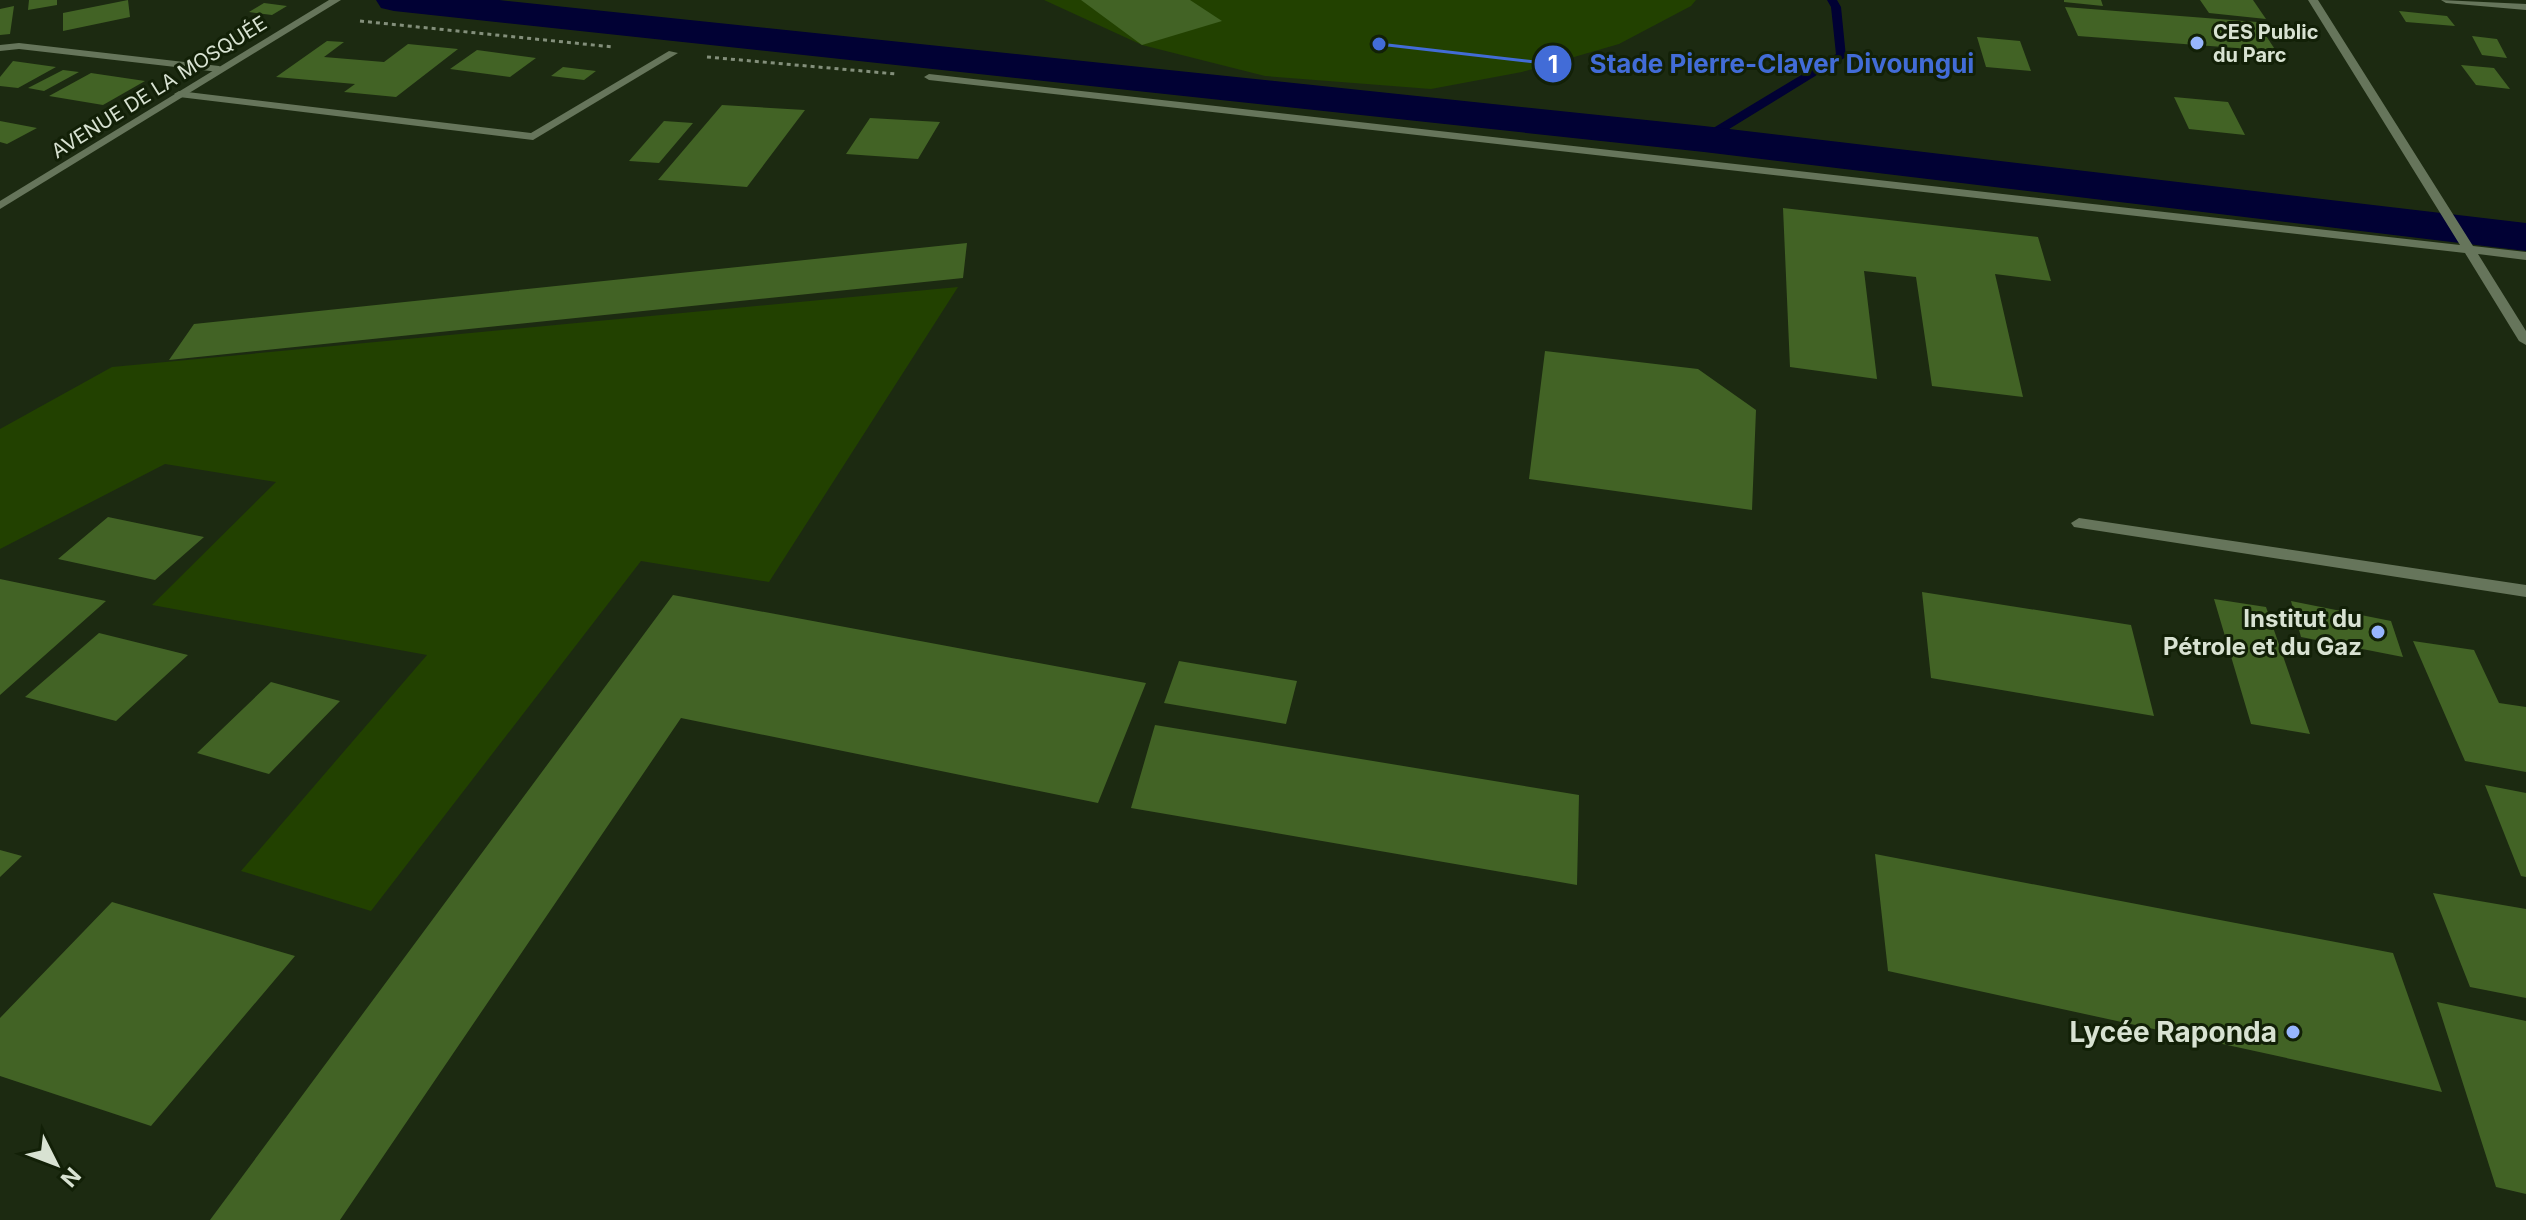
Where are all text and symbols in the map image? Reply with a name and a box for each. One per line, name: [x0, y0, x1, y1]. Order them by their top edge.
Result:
street label: AVENUE DE LA MOSQUÉE: [46, 10, 271, 163]
place label: CES Public du Parc: [2213, 20, 2318, 67]
marker: CES Public du Parc: [2188, 34, 2206, 52]
callout: Stade Pierre-Claver Divoungui: [1533, 39, 1990, 89]
text: Stade Pierre-Claver Divoungui: [1590, 48, 1974, 79]
text: 1: [1548, 50, 1558, 79]
place label: Institut du Pétrole et du Gaz: [2163, 604, 2362, 661]
marker: Institut du Pétrole et du Gaz: [2369, 623, 2387, 641]
place label: Lycée Raponda: [2070, 1015, 2277, 1049]
marker: Lycée Raponda: [2284, 1023, 2302, 1041]
north arrow: [16, 1124, 96, 1204]
text: N: [56, 1162, 86, 1192]

